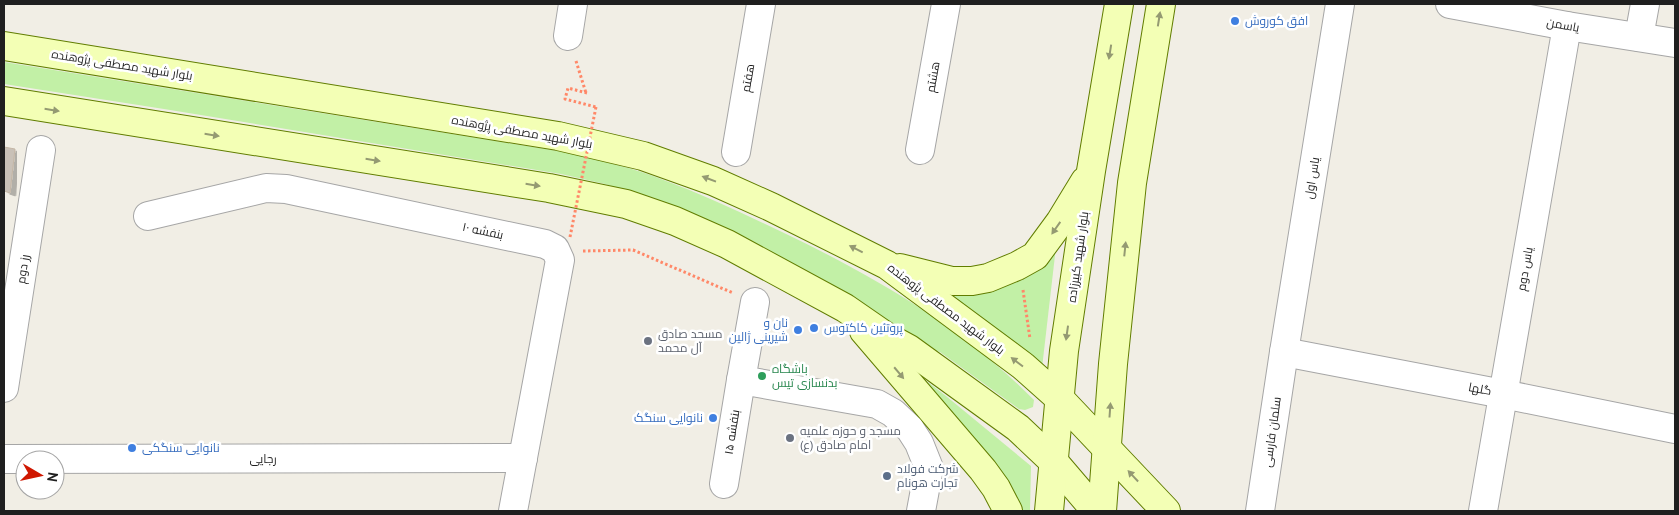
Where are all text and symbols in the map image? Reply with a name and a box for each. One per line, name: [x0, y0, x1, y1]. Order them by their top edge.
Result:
one-way arrow: [1155, 10, 1163, 26]
place label: افق کوروش: [1245, 13, 1308, 28]
street label: یاسمن: [1545, 14, 1581, 35]
marker: افق کوروش: [1229, 15, 1241, 27]
one-way arrow: [1106, 44, 1114, 60]
street label: بلوار شهید مصطفی پژوهنده: [50, 46, 194, 85]
street label: هشتم: [922, 60, 944, 94]
street label: هفتم: [738, 63, 758, 93]
one-way arrow: [44, 106, 60, 114]
street label: بلوار شهید مصطفی پژوهنده: [450, 112, 594, 153]
one-way arrow: [205, 131, 221, 139]
street label: یاس اول: [1301, 155, 1322, 200]
one-way arrow: [365, 156, 381, 164]
one-way arrow: [702, 175, 716, 183]
one-way arrow: [526, 182, 542, 190]
street label: بلوار شهید کبیرزاده: [1064, 210, 1091, 303]
street label: بنفشه ۱۰: [461, 219, 505, 242]
one-way arrow: [1051, 221, 1061, 234]
one-way arrow: [1121, 240, 1129, 256]
one-way arrow: [848, 245, 863, 253]
street label: یاس دوم: [1513, 245, 1537, 292]
street label: رز دوم: [13, 253, 33, 285]
street label: بلوار شهید مصطفی پژوهنده: [884, 260, 1008, 359]
place label: نان و شیرینی ژالین: [729, 315, 788, 344]
place label: پروتئین کاکتوس: [824, 320, 904, 337]
marker: پروتئین کاکتوس: [808, 322, 820, 334]
marker: نان و شیرینی ژالین: [792, 324, 804, 336]
place label: مسجد صادق آل محمد: [658, 326, 722, 355]
one-way arrow: [1063, 326, 1071, 342]
marker: مسجد صادق آل محمد: [642, 335, 654, 347]
one-way arrow: [1010, 357, 1024, 367]
place label: باشگاه بدنسازی تیس: [772, 361, 838, 390]
one-way arrow: [894, 366, 905, 379]
marker: باشگاه بدنسازی تیس: [756, 370, 768, 382]
street label: گلها: [1467, 379, 1493, 398]
street label: سلمان فارسی: [1259, 396, 1284, 468]
one-way arrow: [1106, 402, 1114, 418]
street label: بنفشه ۱۵: [721, 408, 742, 455]
place label: نانوایی سنگک: [634, 410, 703, 425]
marker: نانوایی سنگک: [707, 412, 719, 424]
place label: مسجد و حوزه علمیه امام صادق (ع): [800, 423, 901, 453]
marker: مسجد و حوزه علمیه امام صادق (ع): [784, 432, 796, 444]
place label: نانوایی سنگکی: [142, 440, 220, 455]
marker: نانوایی سنگکی: [126, 442, 138, 454]
north arrow: [15, 450, 65, 500]
street label: رجایی: [249, 451, 277, 466]
place label: شرکت فولاد تجارت هونام: [897, 461, 959, 491]
marker: شرکت فولاد تجارت هونام: [881, 470, 893, 482]
one-way arrow: [1127, 470, 1139, 482]
text: N: [43, 471, 62, 483]

